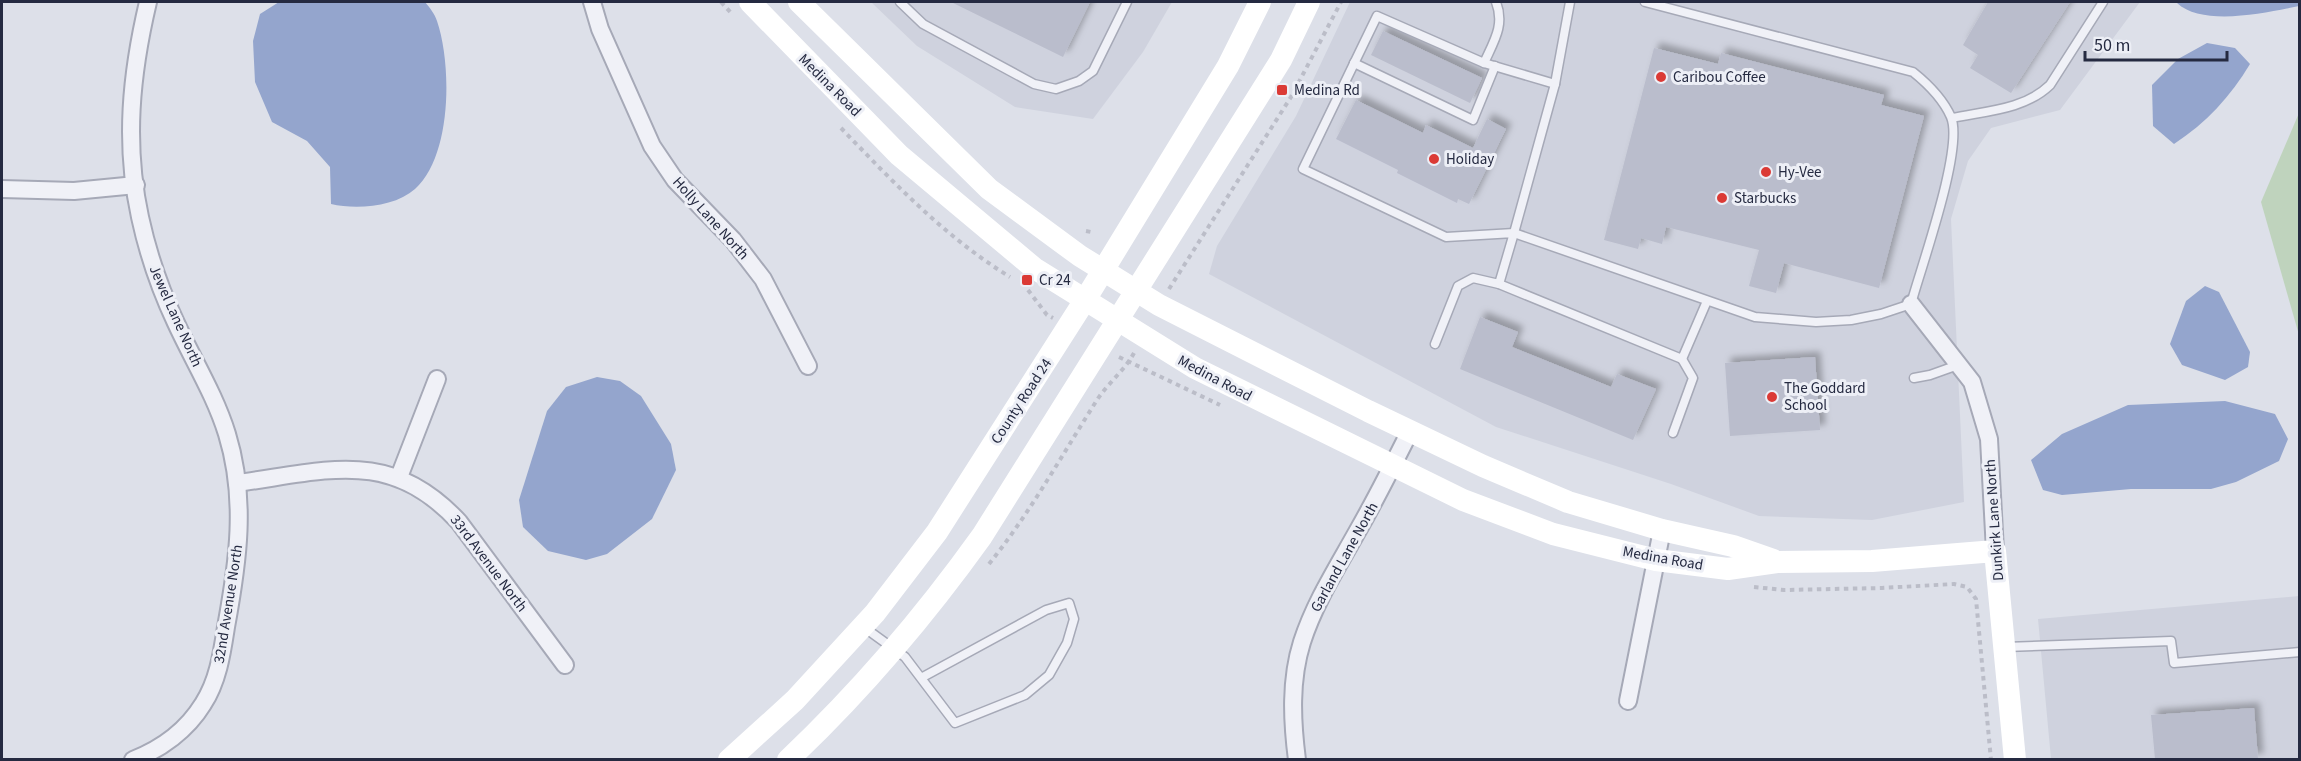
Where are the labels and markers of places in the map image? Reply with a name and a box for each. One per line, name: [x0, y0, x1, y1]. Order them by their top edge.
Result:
place label: Caribou Coffee: [1673, 67, 1766, 88]
marker: Caribou Coffee: [1654, 70, 1668, 84]
place label: Medina Rd: [1294, 80, 1360, 101]
marker: Medina Rd: [1275, 83, 1289, 97]
place label: Holiday: [1446, 149, 1494, 170]
marker: Holiday: [1427, 152, 1441, 166]
place label: Hy-Vee: [1778, 162, 1822, 183]
marker: Hy-Vee: [1759, 165, 1773, 179]
place label: Starbucks: [1734, 188, 1796, 209]
marker: Starbucks: [1715, 191, 1729, 205]
place label: Cr 24: [1039, 270, 1071, 291]
marker: Cr 24: [1020, 273, 1034, 287]
place label: The Goddard School: [1784, 378, 1866, 416]
marker: The Goddard School: [1765, 390, 1779, 404]

